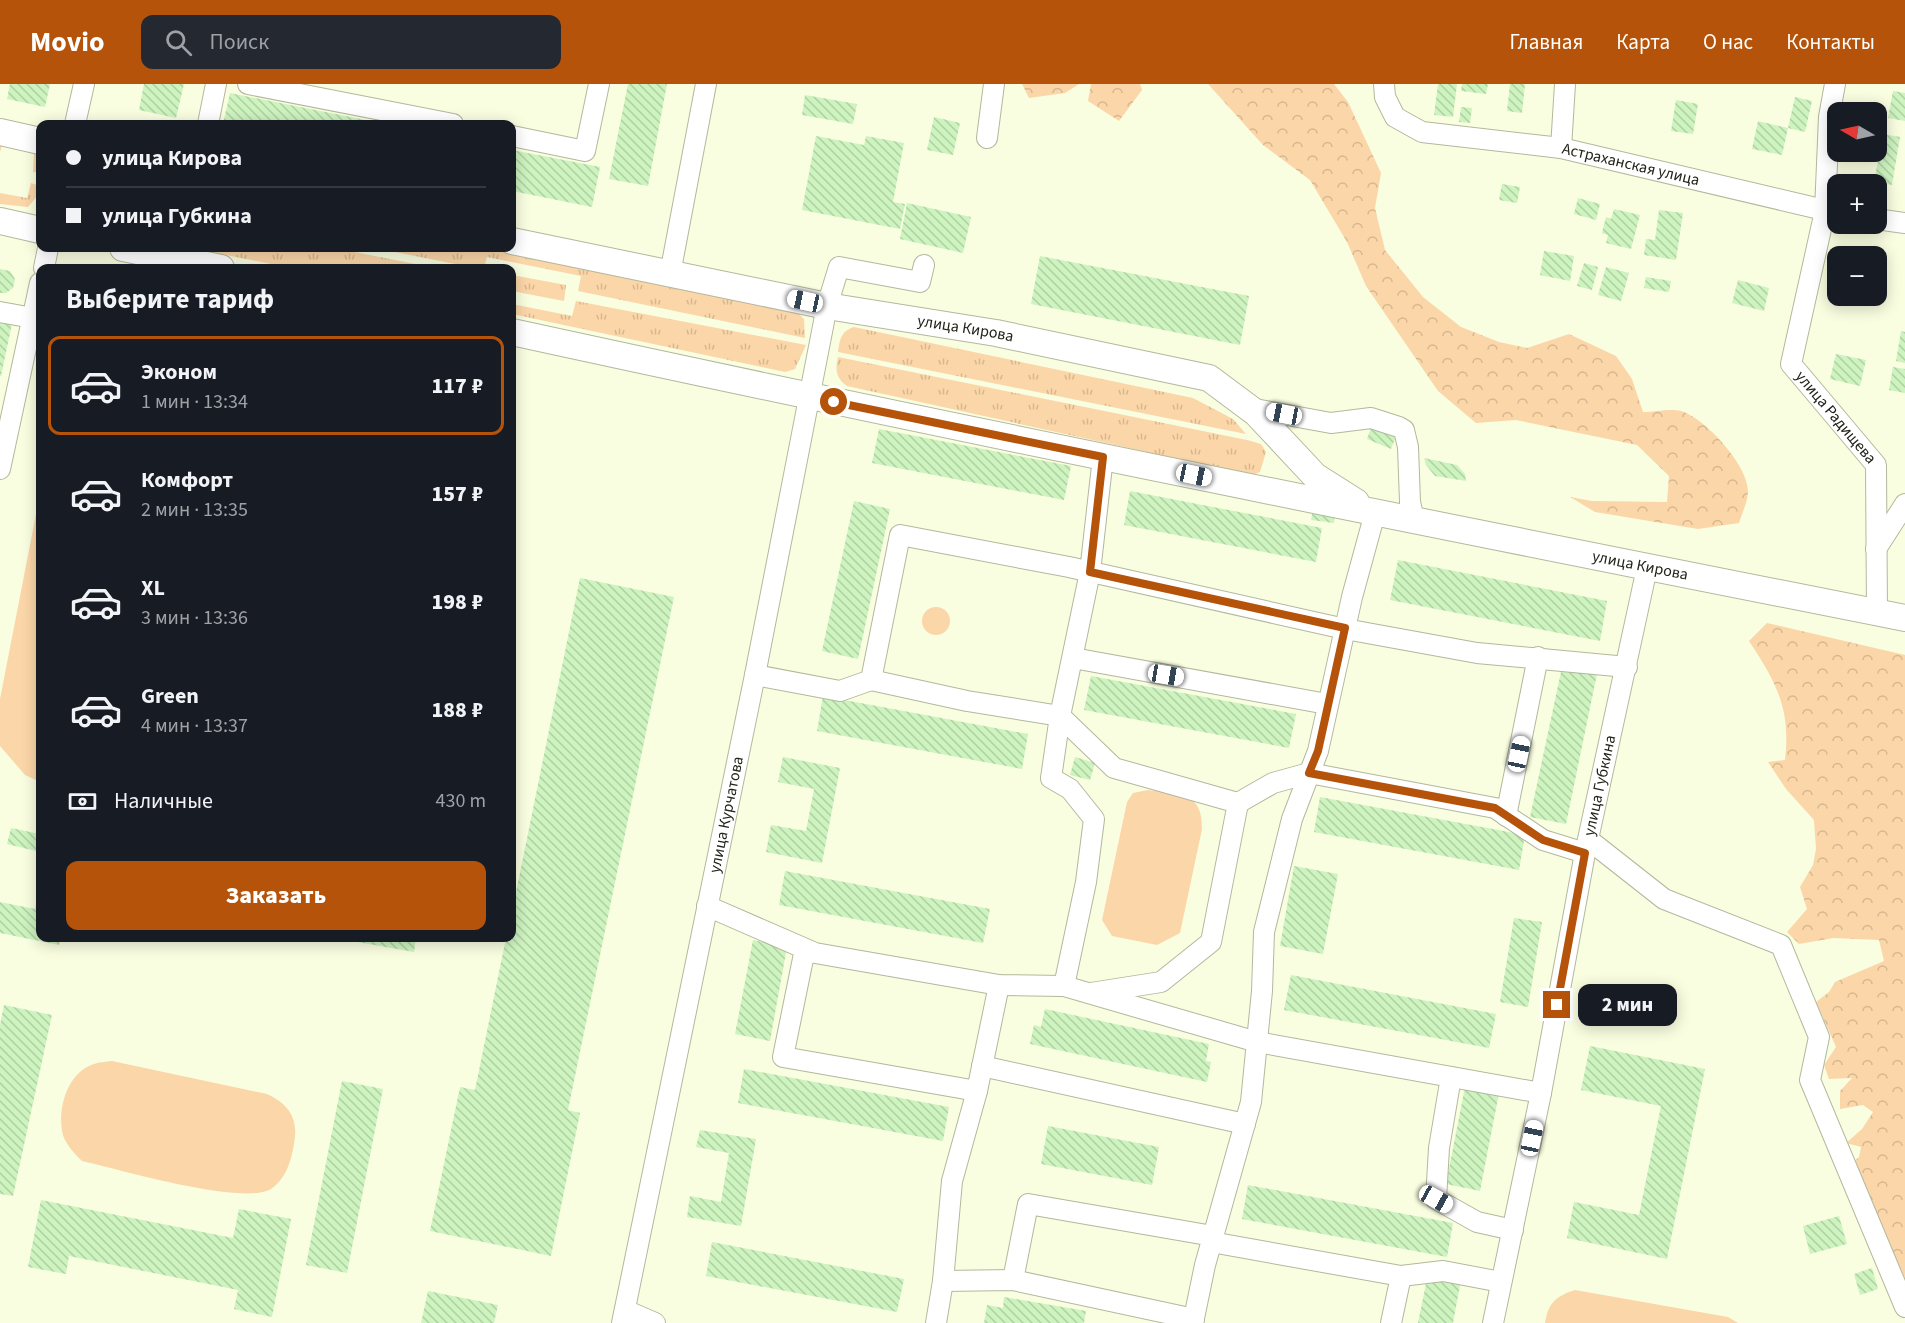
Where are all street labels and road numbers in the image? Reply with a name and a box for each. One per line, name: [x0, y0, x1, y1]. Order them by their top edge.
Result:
street label: Астраханская улица: [1560, 138, 1702, 191]
street label: улица Кирова: [916, 310, 1016, 347]
street label: улица Радищева: [1790, 366, 1881, 469]
street label: улица Кирова: [1590, 545, 1690, 586]
street label: улица Губкина: [1578, 733, 1621, 838]
street label: улица Курчатова: [704, 754, 749, 875]

